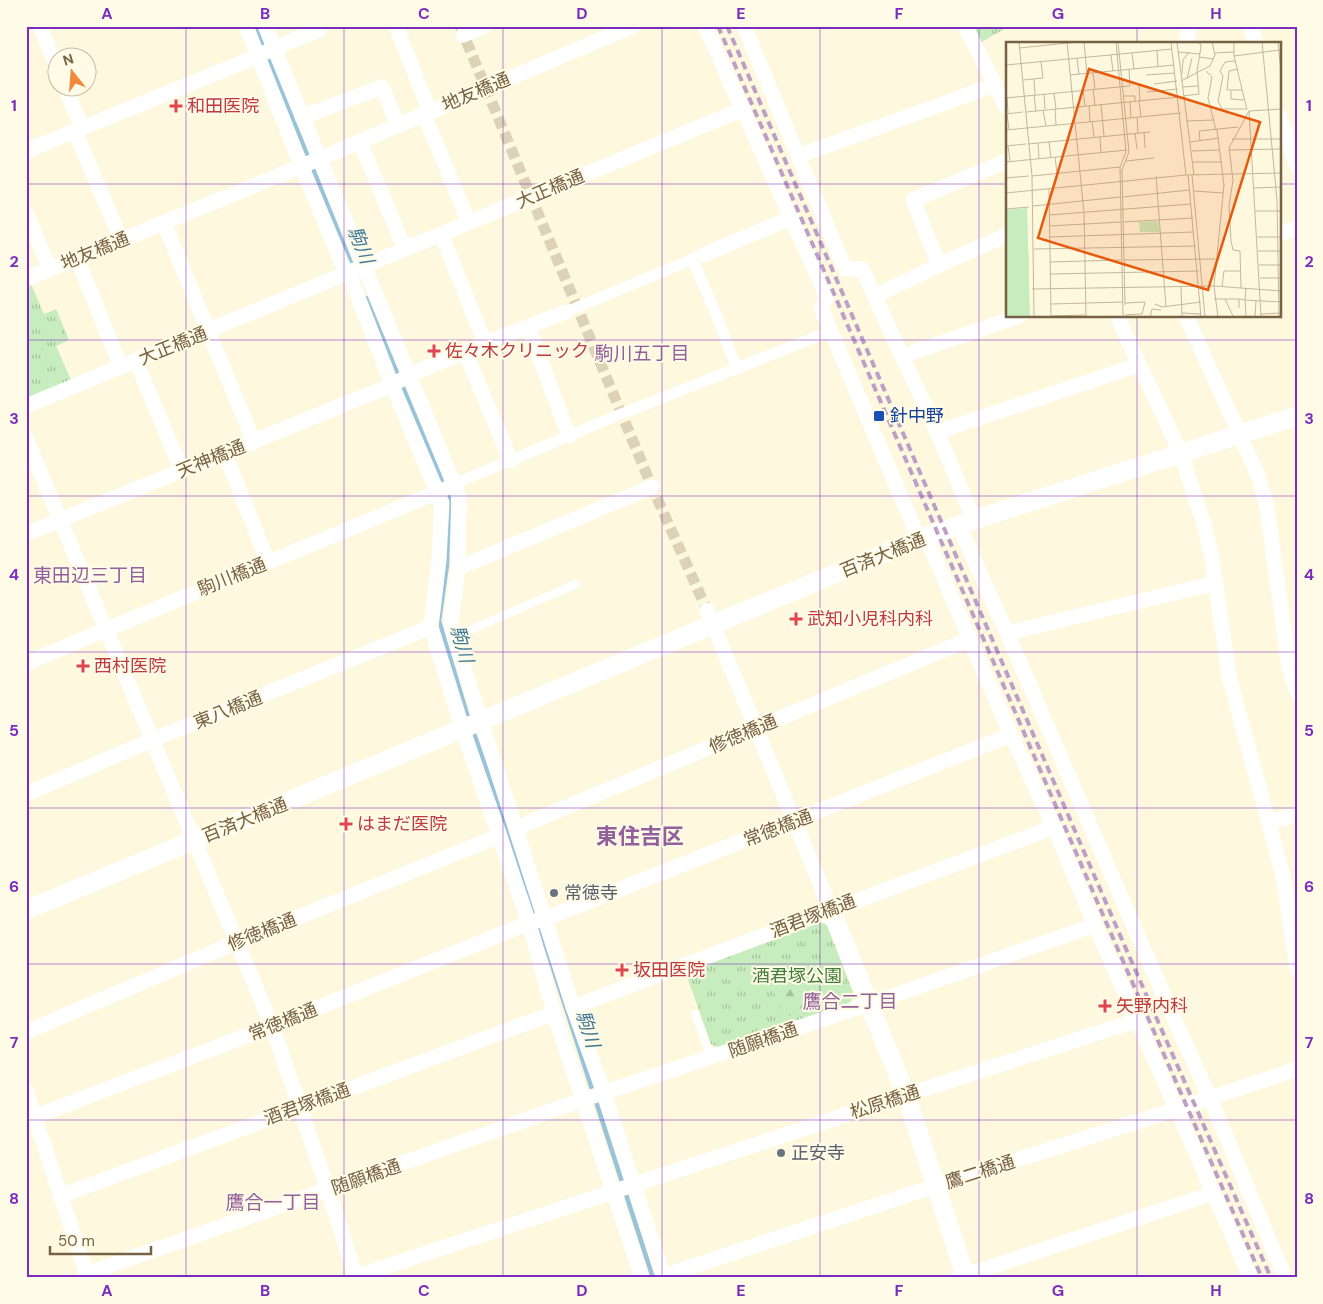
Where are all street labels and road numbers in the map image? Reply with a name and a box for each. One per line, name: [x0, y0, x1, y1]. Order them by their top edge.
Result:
street label: 地友橋通: [438, 67, 514, 117]
street label: 大正橋通: [512, 164, 588, 214]
street label: 地友橋通: [57, 226, 133, 276]
street label: 大正橋通: [135, 321, 211, 371]
street label: 天神橋通: [173, 434, 249, 484]
street label: 百済大橋通: [837, 527, 929, 583]
street label: 駒川橋通: [194, 552, 270, 602]
street label: 東八橋通: [190, 685, 266, 735]
street label: 修徳橋通: [705, 709, 781, 759]
street label: 百済大橋通: [199, 792, 291, 848]
street label: 常徳橋通: [740, 804, 816, 852]
street label: 酒君塚橋通: [767, 889, 859, 943]
street label: 修徳橋通: [224, 907, 300, 957]
street label: 常徳橋通: [245, 997, 321, 1047]
street label: 随願橋通: [725, 1017, 801, 1063]
street label: 酒君塚橋通: [261, 1077, 353, 1131]
street label: 松原橋通: [847, 1079, 923, 1125]
street label: 鷹二橋通: [942, 1149, 1018, 1195]
street label: 随願橋通: [328, 1154, 404, 1200]

